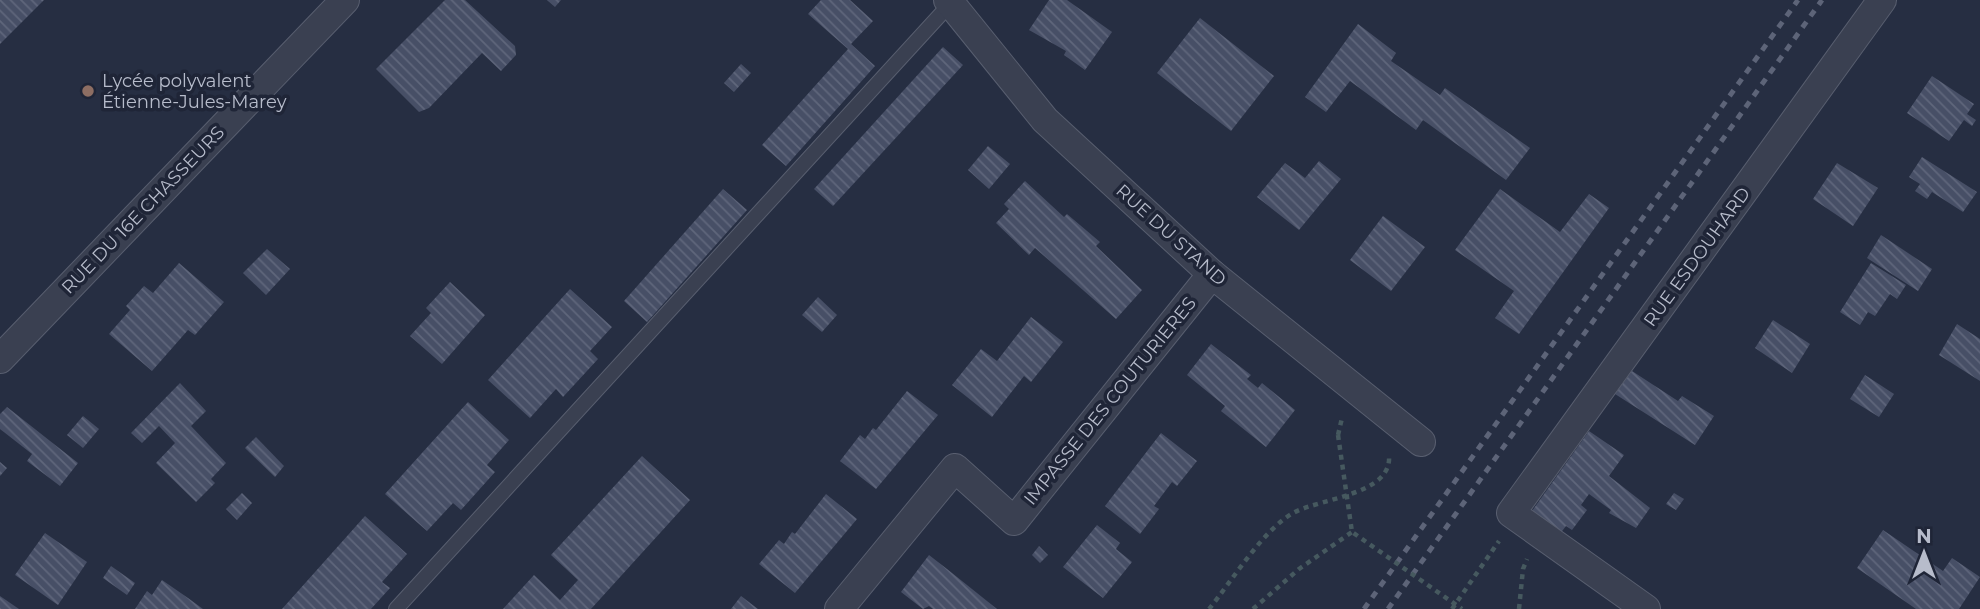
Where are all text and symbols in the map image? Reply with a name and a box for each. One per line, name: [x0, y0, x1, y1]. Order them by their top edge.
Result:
place label: Lycée polyvalent Étienne-Jules-Marey: [102, 70, 287, 113]
marker: Lycée polyvalent Étienne-Jules-Marey: [80, 83, 96, 99]
street label: RUE DU 16E CHASSEURS: [57, 121, 229, 299]
street label: RUE DU STAND: [1111, 180, 1231, 290]
street label: RUE ESDOUHARD: [1639, 183, 1755, 331]
street label: IMPASSE DES COUTURIERES: [1019, 292, 1201, 510]
north arrow: [1889, 518, 1959, 588]
text: N: [1916, 525, 1932, 548]

